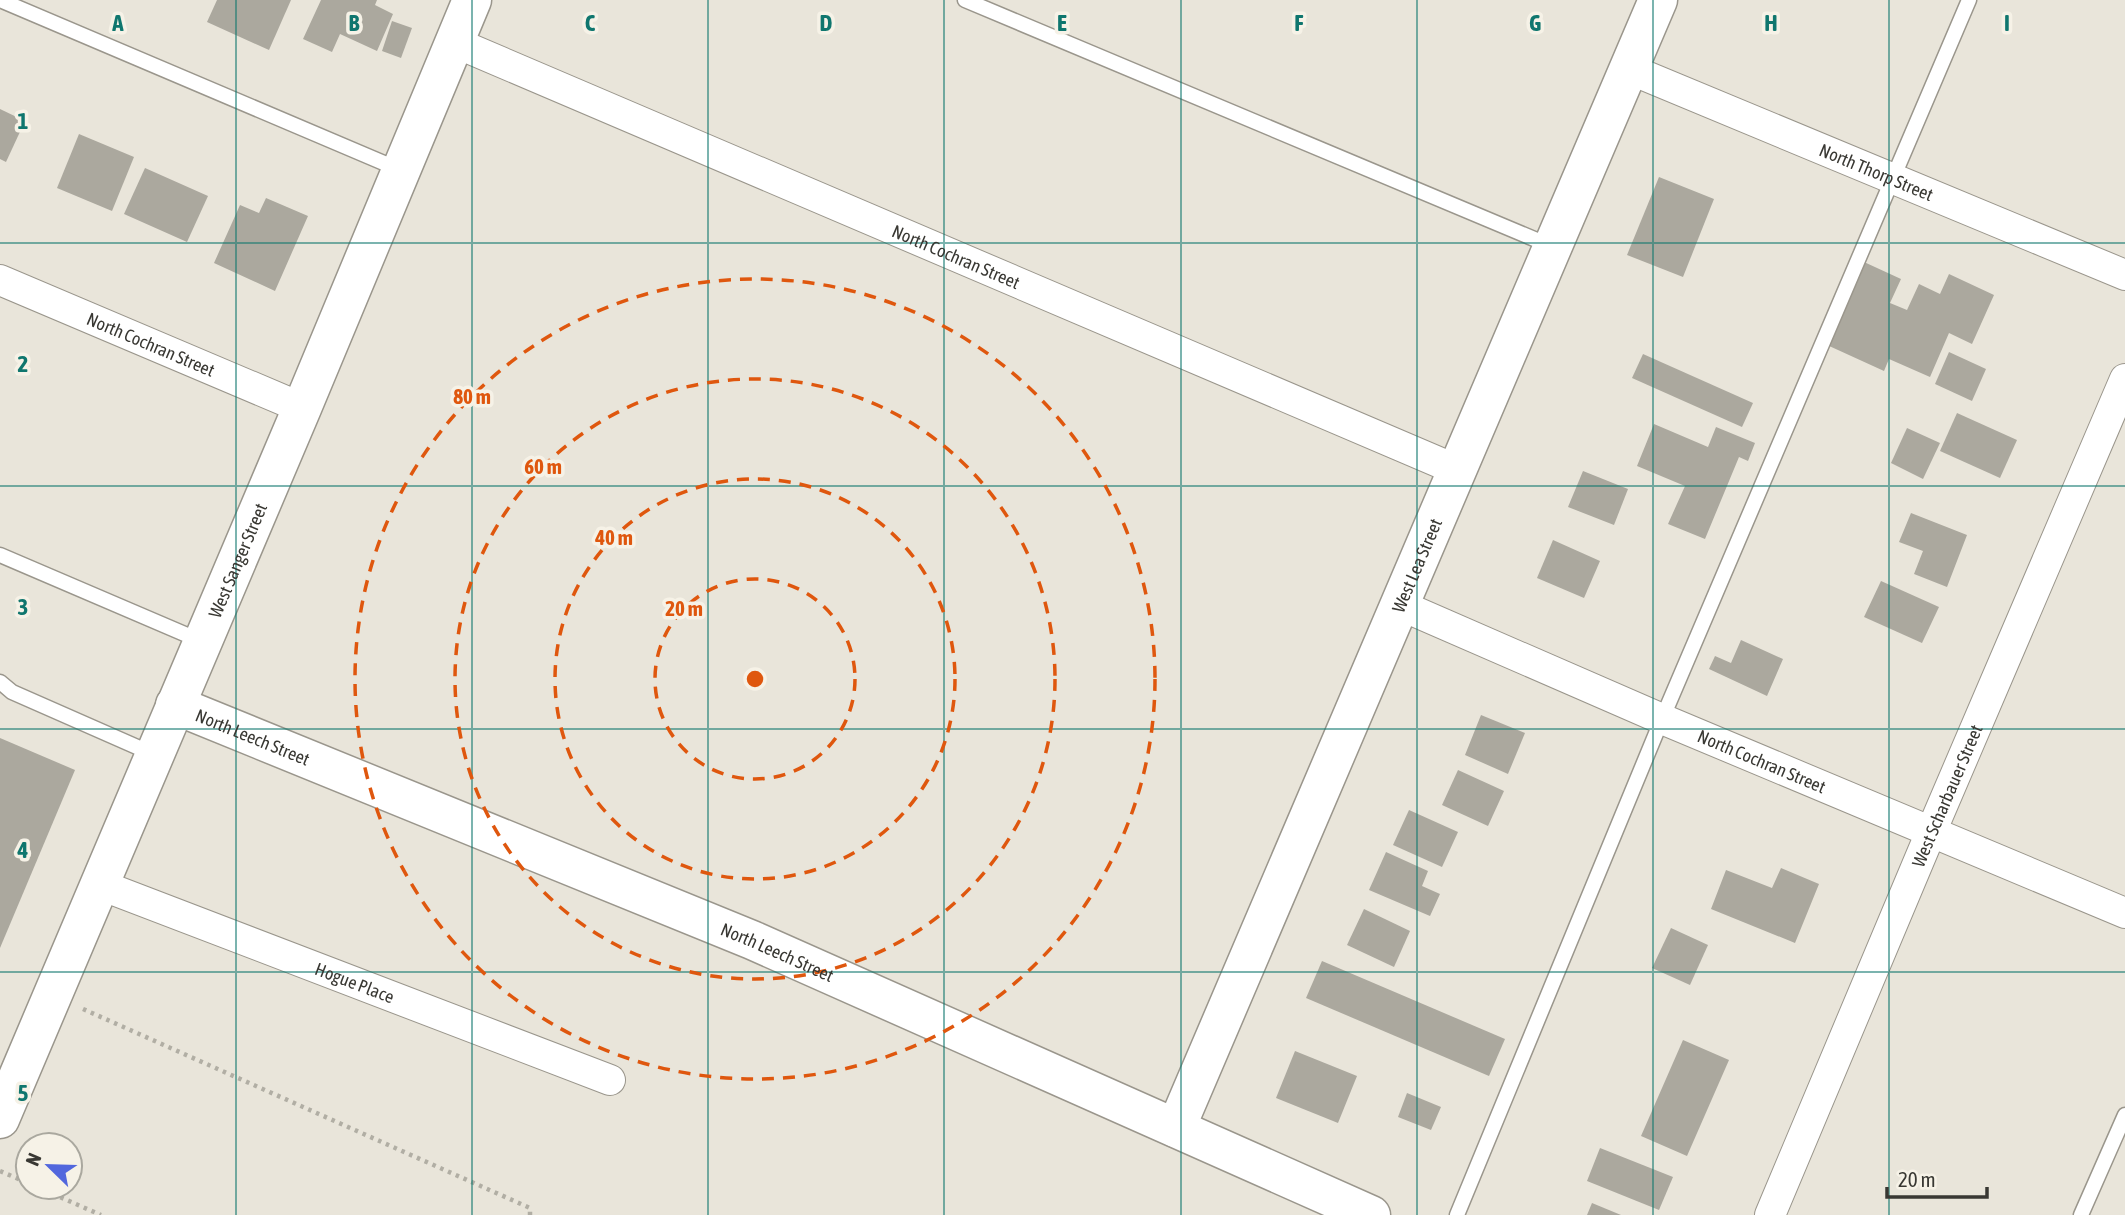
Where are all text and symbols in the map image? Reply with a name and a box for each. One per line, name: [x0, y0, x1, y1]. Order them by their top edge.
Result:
text: A: [111, 10, 124, 36]
text: B: [349, 10, 360, 36]
text: C: [585, 10, 596, 36]
text: D: [820, 10, 833, 36]
text: E: [1057, 10, 1067, 36]
text: F: [1294, 10, 1304, 36]
text: G: [1529, 10, 1541, 36]
text: H: [1764, 10, 1778, 36]
text: I: [2004, 10, 2010, 36]
text: 1: [18, 108, 29, 134]
street label: North Thorp Street: [1816, 139, 1937, 205]
street label: North Cochran Street: [889, 220, 1023, 293]
street label: North Cochran Street: [84, 308, 218, 380]
text: 2: [18, 351, 28, 377]
text: 80 m: [453, 384, 491, 408]
text: 60 m: [524, 454, 562, 478]
street label: West Sanger Street: [204, 500, 271, 621]
street label: West Lea Street: [1387, 515, 1446, 615]
text: 40 m: [594, 525, 633, 549]
text: 3: [18, 594, 28, 620]
text: 20 m: [665, 596, 703, 620]
centre of rings: [743, 667, 767, 691]
street label: North Leech Street: [193, 704, 313, 769]
street label: West Scharbauer Street: [1907, 721, 1986, 870]
street label: North Cochran Street: [1695, 725, 1829, 797]
text: 4: [17, 837, 29, 863]
street label: North Leech Street: [718, 918, 837, 986]
street label: Hogue Place: [312, 958, 397, 1007]
text: 5: [18, 1080, 29, 1106]
north arrow: [14, 1131, 84, 1201]
text: N: [21, 1150, 46, 1169]
scale bar: [1887, 1156, 1987, 1200]
text: 20 m: [1898, 1167, 1936, 1191]

